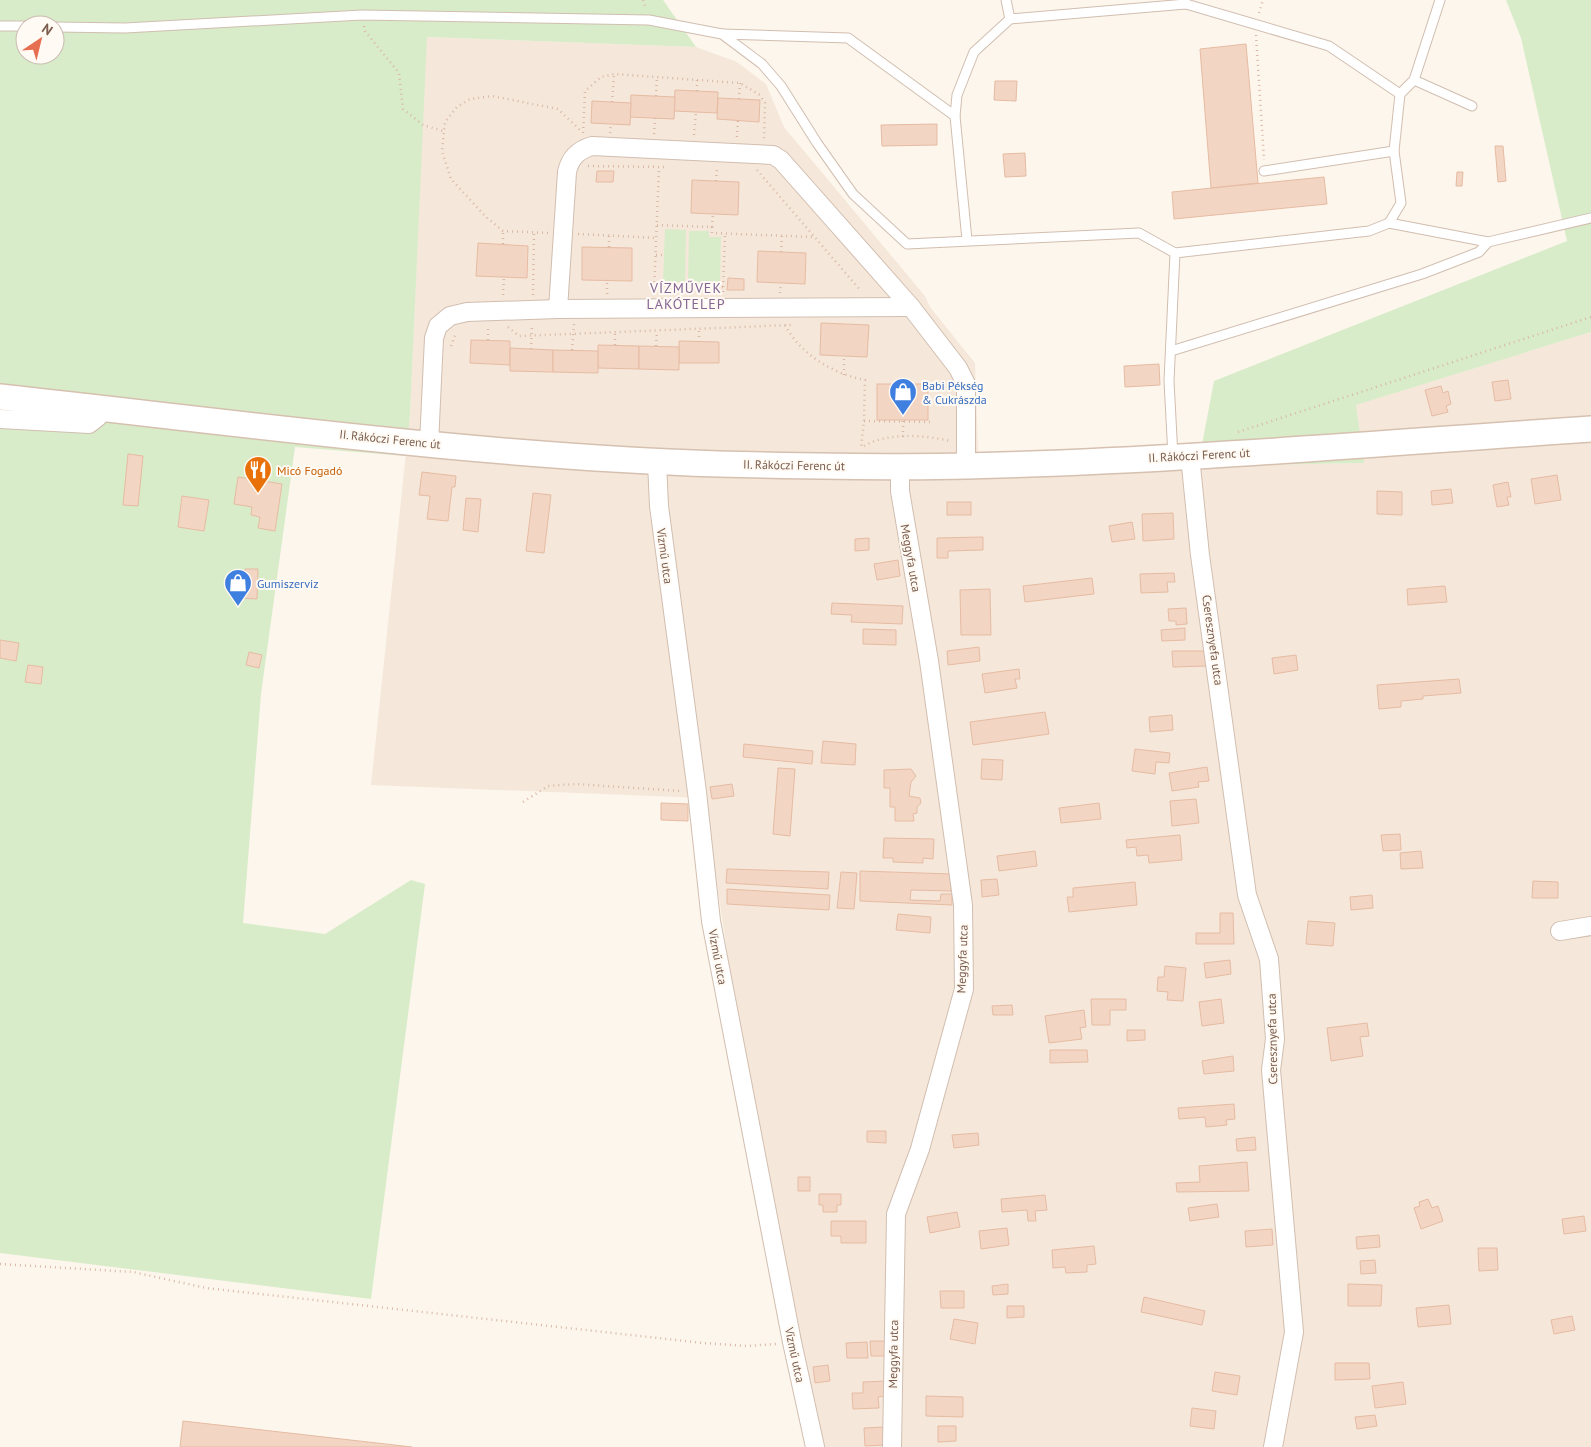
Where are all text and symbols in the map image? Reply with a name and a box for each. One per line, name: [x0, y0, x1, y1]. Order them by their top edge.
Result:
north arrow: [15, 15, 65, 65]
text: N: [39, 19, 56, 39]
district label: VÍZMŰVEK LAKÓTELEP: [646, 279, 726, 313]
shop icon: Babi Pékség & Cukrászda: [888, 377, 918, 416]
place label: Babi Pékség & Cukrászda: [922, 378, 987, 407]
street label: II. Rákóczi Ferenc út: [339, 426, 441, 452]
street label: II. Rákóczi Ferenc út: [1148, 445, 1250, 465]
restaurant icon: Micó Fogadó: [243, 455, 273, 494]
street label: II. Rákóczi Ferenc út: [743, 457, 845, 473]
place label: Micó Fogadó: [277, 463, 342, 478]
street label: Meggyfa utca: [898, 523, 924, 593]
street label: Vízmű utca: [654, 526, 676, 585]
shop icon: Gumiszerviz: [223, 568, 253, 607]
place label: Gumiszerviz: [257, 576, 319, 591]
street label: Cseresznyefa utca: [1199, 594, 1227, 686]
street label: Meggyfa utca: [953, 924, 971, 994]
street label: Vízmű utca: [705, 927, 731, 986]
street label: Cseresznyefa utca: [1264, 993, 1280, 1085]
street label: Meggyfa utca: [885, 1319, 901, 1388]
street label: Vízmű utca: [782, 1325, 808, 1384]

